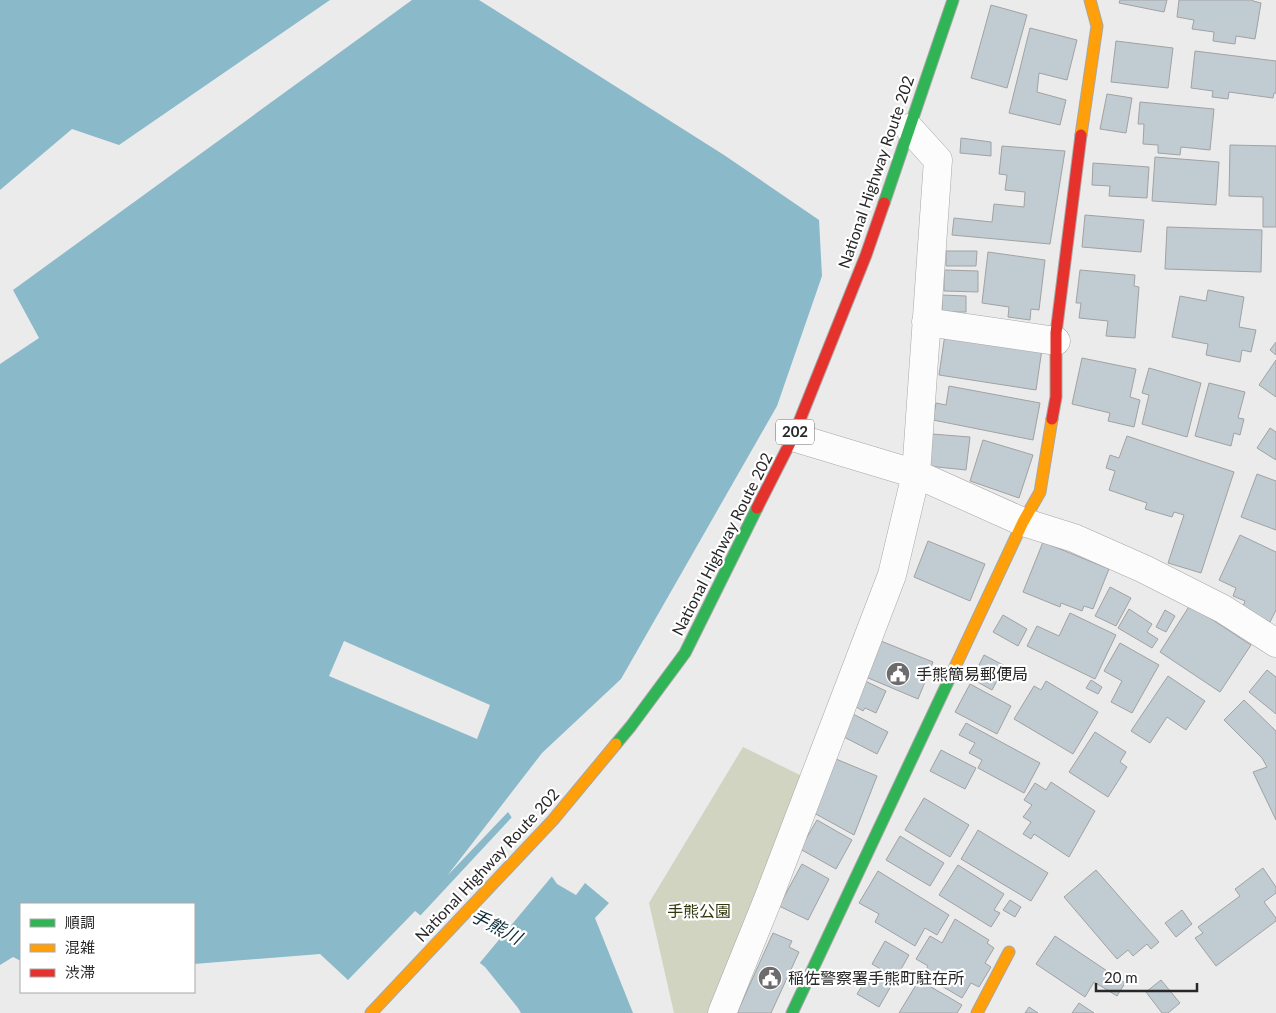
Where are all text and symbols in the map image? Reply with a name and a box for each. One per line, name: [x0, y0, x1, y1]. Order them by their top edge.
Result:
street label: National Highway Route 202: [834, 73, 917, 271]
road number: 202: [776, 420, 814, 444]
street label: National Highway Route 202: [667, 449, 776, 638]
public building icon: 手熊簡易郵便局: [885, 661, 911, 687]
place label: 手熊簡易郵便局: [916, 664, 1028, 683]
street label: National Highway Route 202: [411, 784, 563, 945]
park label: 手熊公園: [667, 901, 731, 920]
legend: [20, 903, 195, 993]
water label: 手熊川: [467, 904, 527, 949]
text: 順調: [65, 913, 95, 931]
text: 混雑: [65, 938, 95, 956]
scale bar: [1096, 960, 1197, 992]
text: 渋滞: [65, 963, 95, 981]
public building icon: 稲佐警察署手熊町駐在所: [757, 965, 783, 991]
place label: 稲佐警察署手熊町駐在所: [788, 968, 964, 987]
text: 20 m: [1104, 968, 1138, 986]

